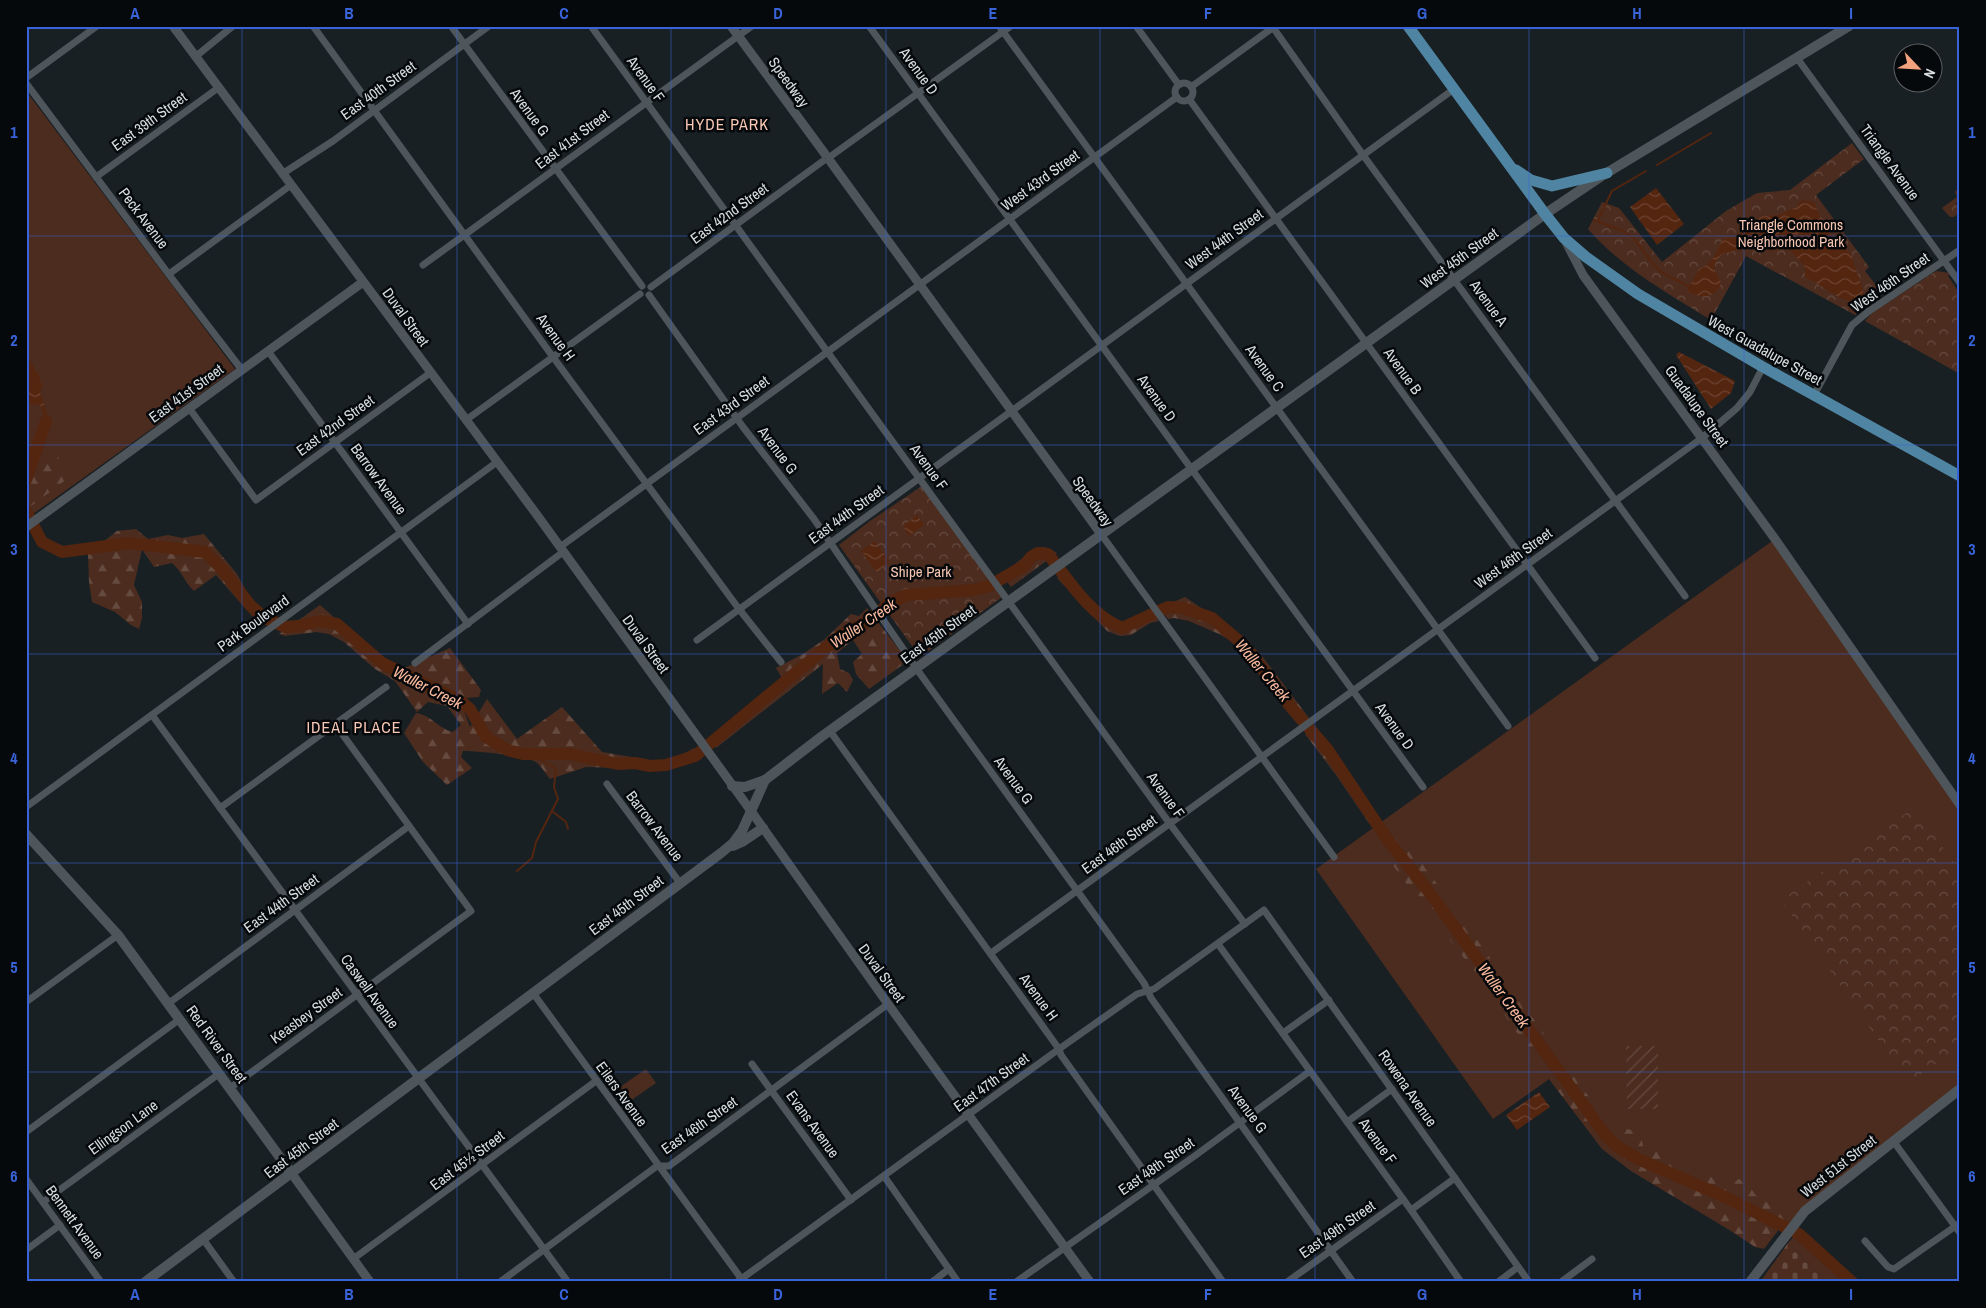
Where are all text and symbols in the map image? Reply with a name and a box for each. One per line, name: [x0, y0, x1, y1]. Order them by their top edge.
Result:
text: A: [130, 2, 140, 24]
text: B: [344, 2, 354, 24]
text: C: [559, 2, 569, 24]
text: D: [773, 2, 783, 24]
text: E: [989, 2, 998, 24]
text: F: [1204, 2, 1212, 24]
text: G: [1417, 2, 1427, 24]
text: H: [1632, 2, 1642, 24]
text: I: [1849, 2, 1853, 24]
street label: Avenue D: [894, 42, 943, 99]
north arrow: [1894, 42, 1944, 92]
street label: Avenue F: [622, 51, 670, 106]
street label: Speedway: [764, 53, 815, 112]
street label: East 40th Street: [336, 55, 420, 124]
text: N: [1920, 66, 1940, 81]
street label: Avenue G: [505, 83, 555, 140]
street label: East 39th Street: [107, 86, 191, 155]
street label: East 41st Street: [531, 104, 614, 174]
district label: HYDE PARK: [685, 113, 769, 135]
street label: Triangle Avenue: [1855, 120, 1925, 204]
text: 1: [10, 121, 18, 143]
text: 1: [1968, 121, 1976, 143]
street label: West 43rd Street: [997, 144, 1084, 216]
street label: East 42nd Street: [686, 177, 773, 248]
street label: Peck Avenue: [114, 183, 174, 253]
street label: West 44th Street: [1181, 203, 1268, 274]
park label: Triangle Commons Neighborhood Park: [1738, 214, 1845, 252]
street label: West 45th Street: [1416, 222, 1503, 293]
street label: West 46th Street: [1847, 247, 1934, 317]
street label: Avenue A: [1464, 275, 1513, 331]
street label: Duval Street: [378, 283, 435, 351]
street label: Avenue H: [531, 308, 580, 365]
street label: West Guadalupe Street: [1704, 310, 1826, 390]
text: 2: [10, 329, 18, 351]
text: 2: [1968, 329, 1976, 351]
street label: Avenue C: [1240, 339, 1289, 396]
street label: Avenue B: [1378, 343, 1427, 399]
street label: East 41st Street: [144, 358, 228, 427]
street label: Guadalupe Street: [1660, 361, 1734, 452]
street label: Avenue D: [1132, 369, 1181, 426]
street label: East 43rd Street: [689, 370, 774, 440]
street label: East 42nd Street: [292, 389, 379, 460]
street label: Avenue G: [753, 421, 803, 478]
street label: Barrow Avenue: [346, 439, 412, 519]
street label: Avenue F: [905, 439, 953, 494]
street label: Speedway: [1068, 472, 1119, 531]
street label: East 44th Street: [804, 479, 888, 548]
street label: West 46th Street: [1470, 522, 1557, 593]
text: 3: [10, 538, 18, 560]
text: 3: [1968, 538, 1976, 560]
park label: Shipe Park: [891, 561, 952, 582]
street label: Park Boulevard: [213, 590, 293, 656]
water label: Waller Creek: [826, 593, 901, 653]
street label: East 45th Street: [896, 599, 980, 668]
street label: Duval Street: [618, 610, 675, 678]
water label: Waller Creek: [1230, 634, 1296, 706]
water label: Waller Creek: [389, 660, 467, 714]
street label: Avenue D: [1370, 697, 1419, 754]
district label: IDEAL PLACE: [306, 716, 402, 738]
text: 4: [10, 747, 18, 769]
text: 4: [1968, 747, 1976, 769]
street label: Avenue G: [989, 751, 1039, 808]
street label: Avenue F: [1142, 767, 1190, 822]
street label: Barrow Avenue: [622, 786, 689, 866]
street label: East 46th Street: [1077, 809, 1161, 878]
street label: East 44th Street: [239, 868, 323, 937]
street label: East 45th Street: [584, 870, 668, 940]
street label: Duval Street: [854, 939, 911, 1007]
street label: Caswell Avenue: [336, 950, 404, 1033]
text: 5: [10, 956, 18, 978]
text: 5: [1968, 956, 1976, 978]
water label: Waller Creek: [1473, 958, 1535, 1032]
street label: Avenue H: [1014, 968, 1063, 1025]
street label: Keasbey Street: [266, 981, 347, 1048]
street label: Red River Street: [182, 1001, 253, 1088]
street label: Rowena Avenue: [1374, 1045, 1442, 1131]
street label: East 47th Street: [949, 1047, 1033, 1116]
street label: Eilers Avenue: [591, 1057, 653, 1131]
street label: Avenue G: [1223, 1080, 1273, 1137]
street label: Evans Avenue: [781, 1086, 845, 1162]
street label: East 46th Street: [657, 1091, 742, 1159]
street label: Ellingson Lane: [84, 1095, 162, 1159]
street label: East 45th Street: [259, 1113, 343, 1183]
street label: Avenue F: [1354, 1113, 1402, 1168]
street label: East 45½ Street: [425, 1125, 509, 1195]
street label: West 51st Street: [1796, 1129, 1881, 1202]
street label: East 48th Street: [1114, 1132, 1199, 1200]
text: 6: [10, 1165, 18, 1187]
text: 6: [1968, 1165, 1976, 1187]
street label: Bennett Avenue: [41, 1181, 109, 1263]
street label: East 49th Street: [1295, 1195, 1380, 1263]
text: A: [130, 1283, 140, 1305]
text: B: [344, 1283, 354, 1305]
text: C: [559, 1283, 569, 1305]
text: D: [773, 1283, 783, 1305]
text: E: [989, 1283, 998, 1305]
text: F: [1204, 1283, 1212, 1305]
text: G: [1417, 1283, 1427, 1305]
text: H: [1632, 1283, 1642, 1305]
text: I: [1849, 1283, 1853, 1305]

